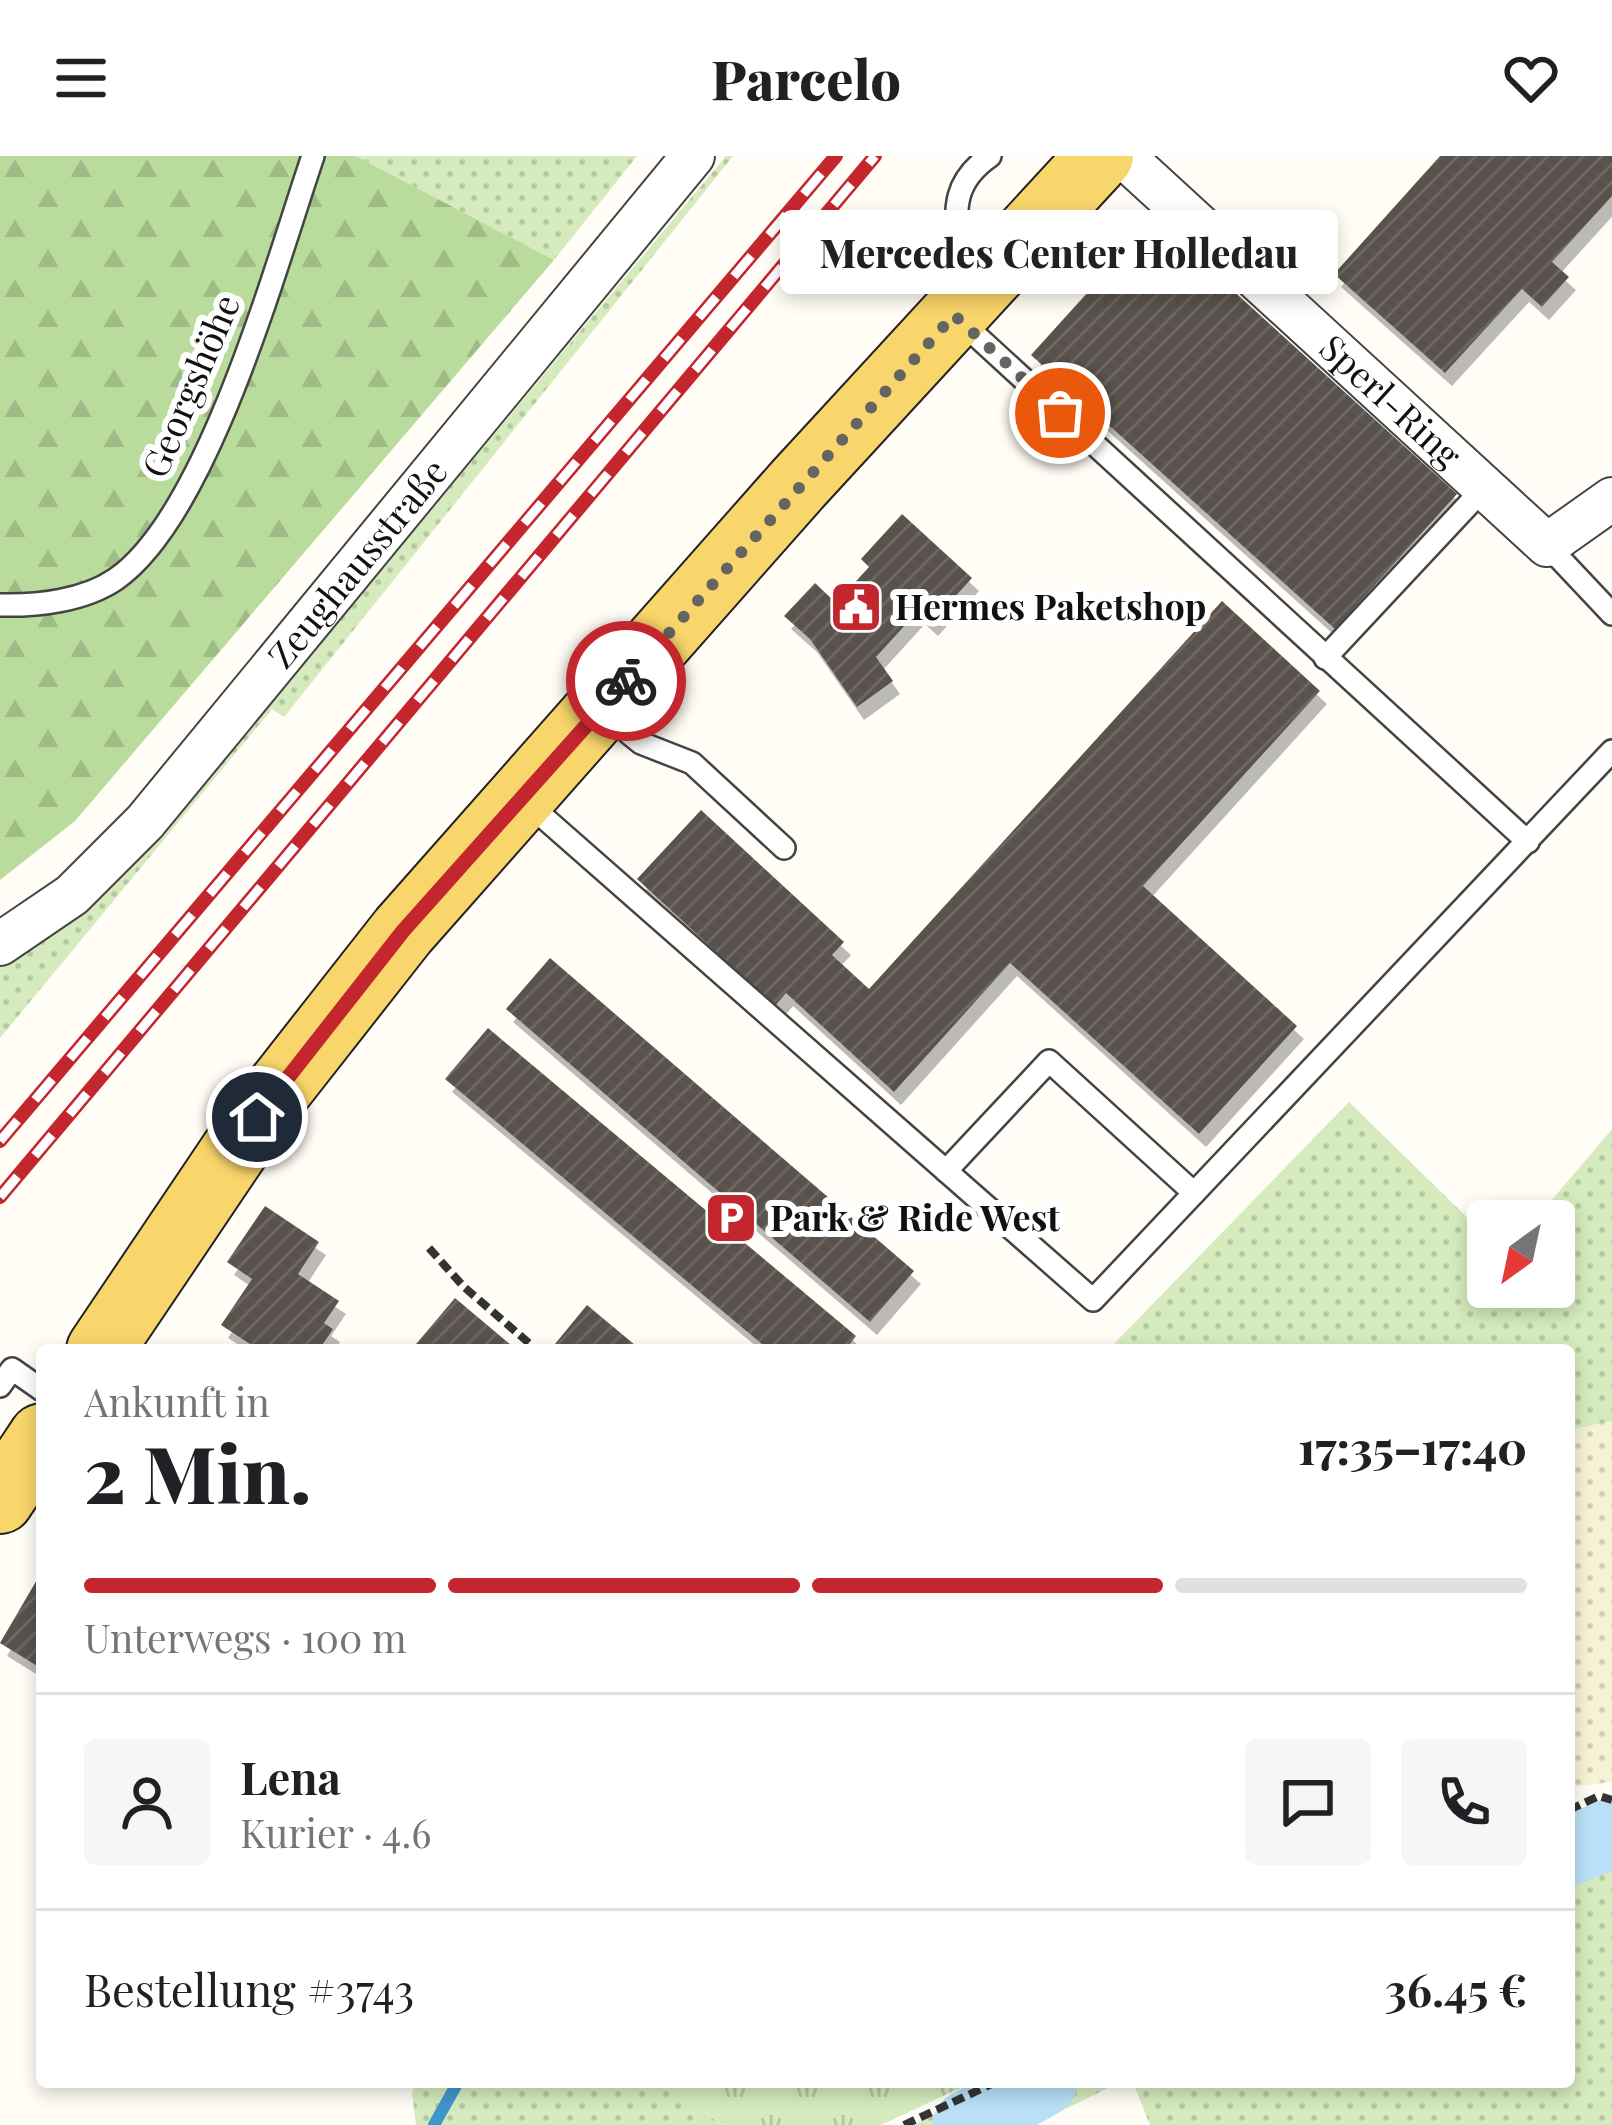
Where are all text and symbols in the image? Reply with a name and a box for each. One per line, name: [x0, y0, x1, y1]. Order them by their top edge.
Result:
text: Parcelo: [711, 42, 901, 114]
icon: menu: [48, 45, 114, 111]
icon: heart: [1498, 45, 1564, 111]
callout: Mercedes Center Holledau: [781, 209, 1339, 293]
text: Mercedes Center Holledau: [820, 226, 1298, 278]
street label: Georgshöhe: [129, 286, 249, 484]
street label: Sperl-Ring: [1311, 323, 1473, 477]
pin: [1009, 362, 1111, 464]
icon: bag: [1027, 380, 1093, 446]
street label: Zeughausstraße: [256, 448, 456, 677]
public building icon: Hermes Paketshop: [828, 579, 884, 635]
place label: Hermes Paketshop: [895, 581, 1206, 629]
courier: [566, 621, 686, 741]
icon: bike: [593, 648, 659, 714]
pin: [206, 1066, 308, 1168]
icon: home: [224, 1084, 290, 1150]
parking icon: Park & Ride West: [703, 1190, 759, 1246]
place label: Park & Ride West: [770, 1192, 1060, 1240]
north arrow: [1467, 1200, 1575, 1308]
map controls: [1467, 1200, 1575, 1308]
text: Ankunft in: [84, 1375, 270, 1427]
text: 17:35–17:40: [1298, 1416, 1527, 1476]
text: 2 Min.: [84, 1420, 311, 1524]
text: Unterwegs · 100 m: [84, 1611, 407, 1663]
button: person: [84, 1739, 210, 1865]
button: chat: [1245, 1739, 1371, 1865]
button: phone: [1401, 1739, 1527, 1865]
text: Lena: [240, 1746, 341, 1806]
text: Kurier · 4.6: [240, 1806, 431, 1858]
text: Bestellung #3743: [84, 1958, 414, 2018]
text: 36.45 €: [1385, 1958, 1527, 2018]

